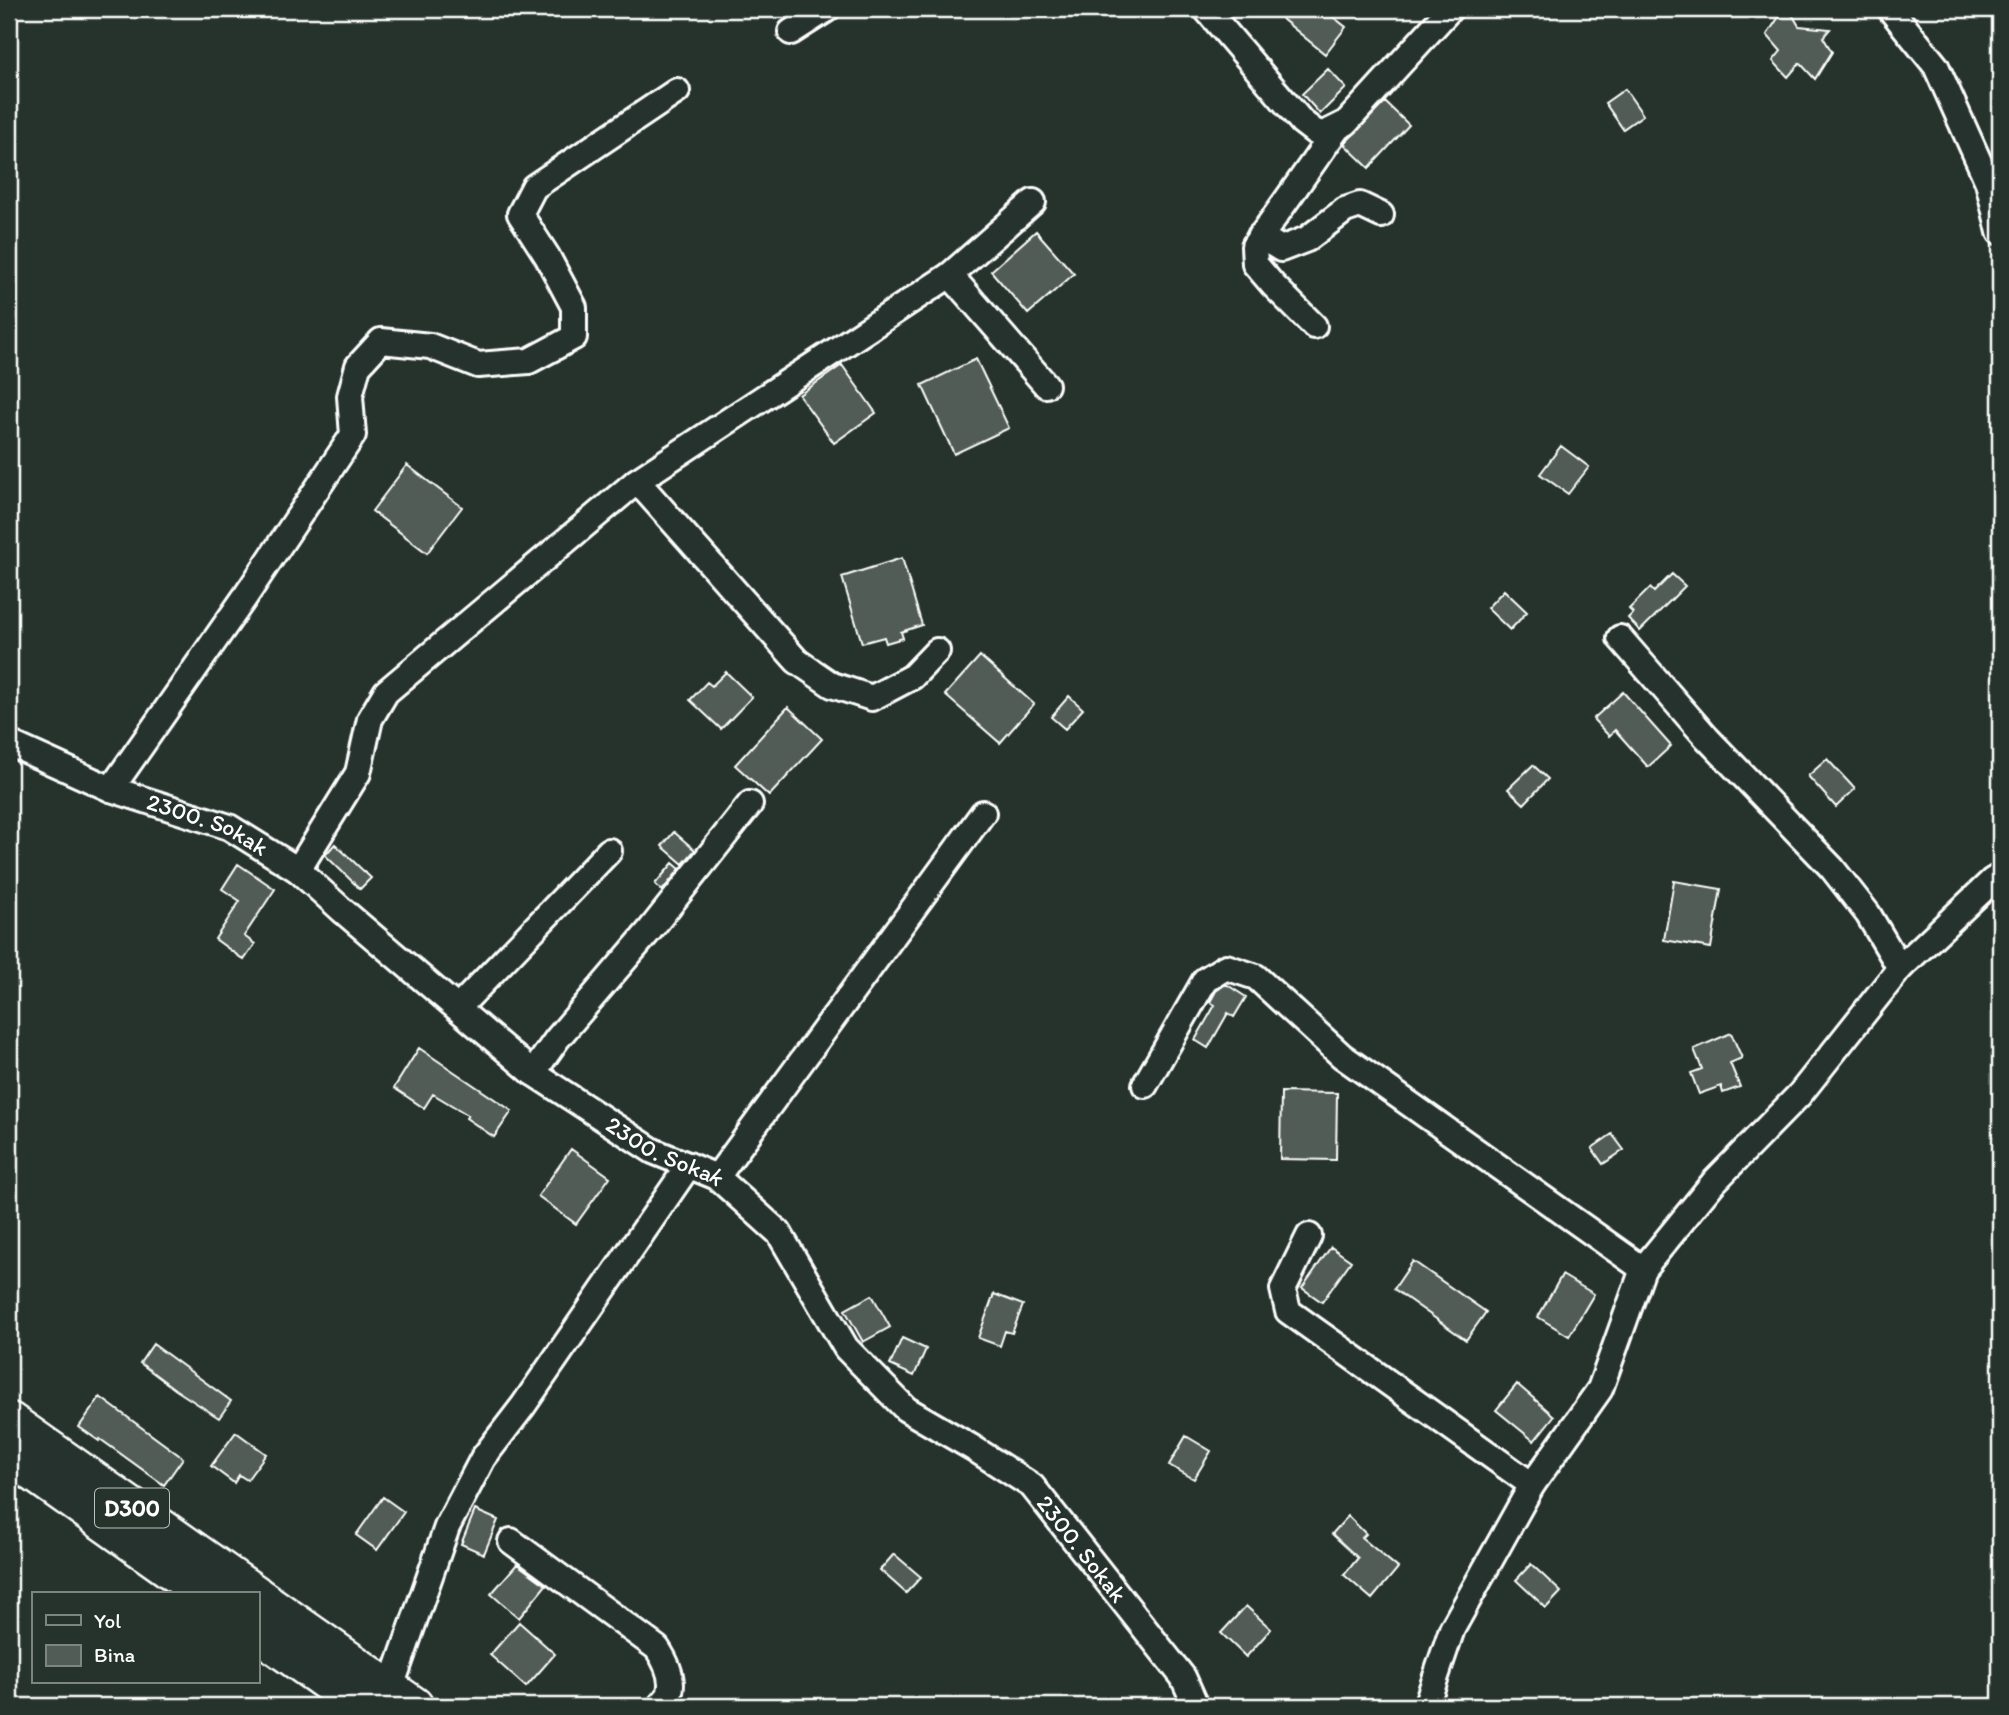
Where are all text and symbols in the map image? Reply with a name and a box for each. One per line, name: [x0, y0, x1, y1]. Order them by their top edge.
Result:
street label: 2300. Sokak: [144, 787, 274, 862]
street label: 2300. Sokak: [601, 1109, 732, 1192]
road number: D300: [95, 1488, 169, 1527]
street label: 2300. Sokak: [1031, 1489, 1133, 1608]
legend: [32, 1592, 259, 1684]
text: Yol: [94, 1608, 121, 1633]
text: Bina: [94, 1642, 135, 1667]

